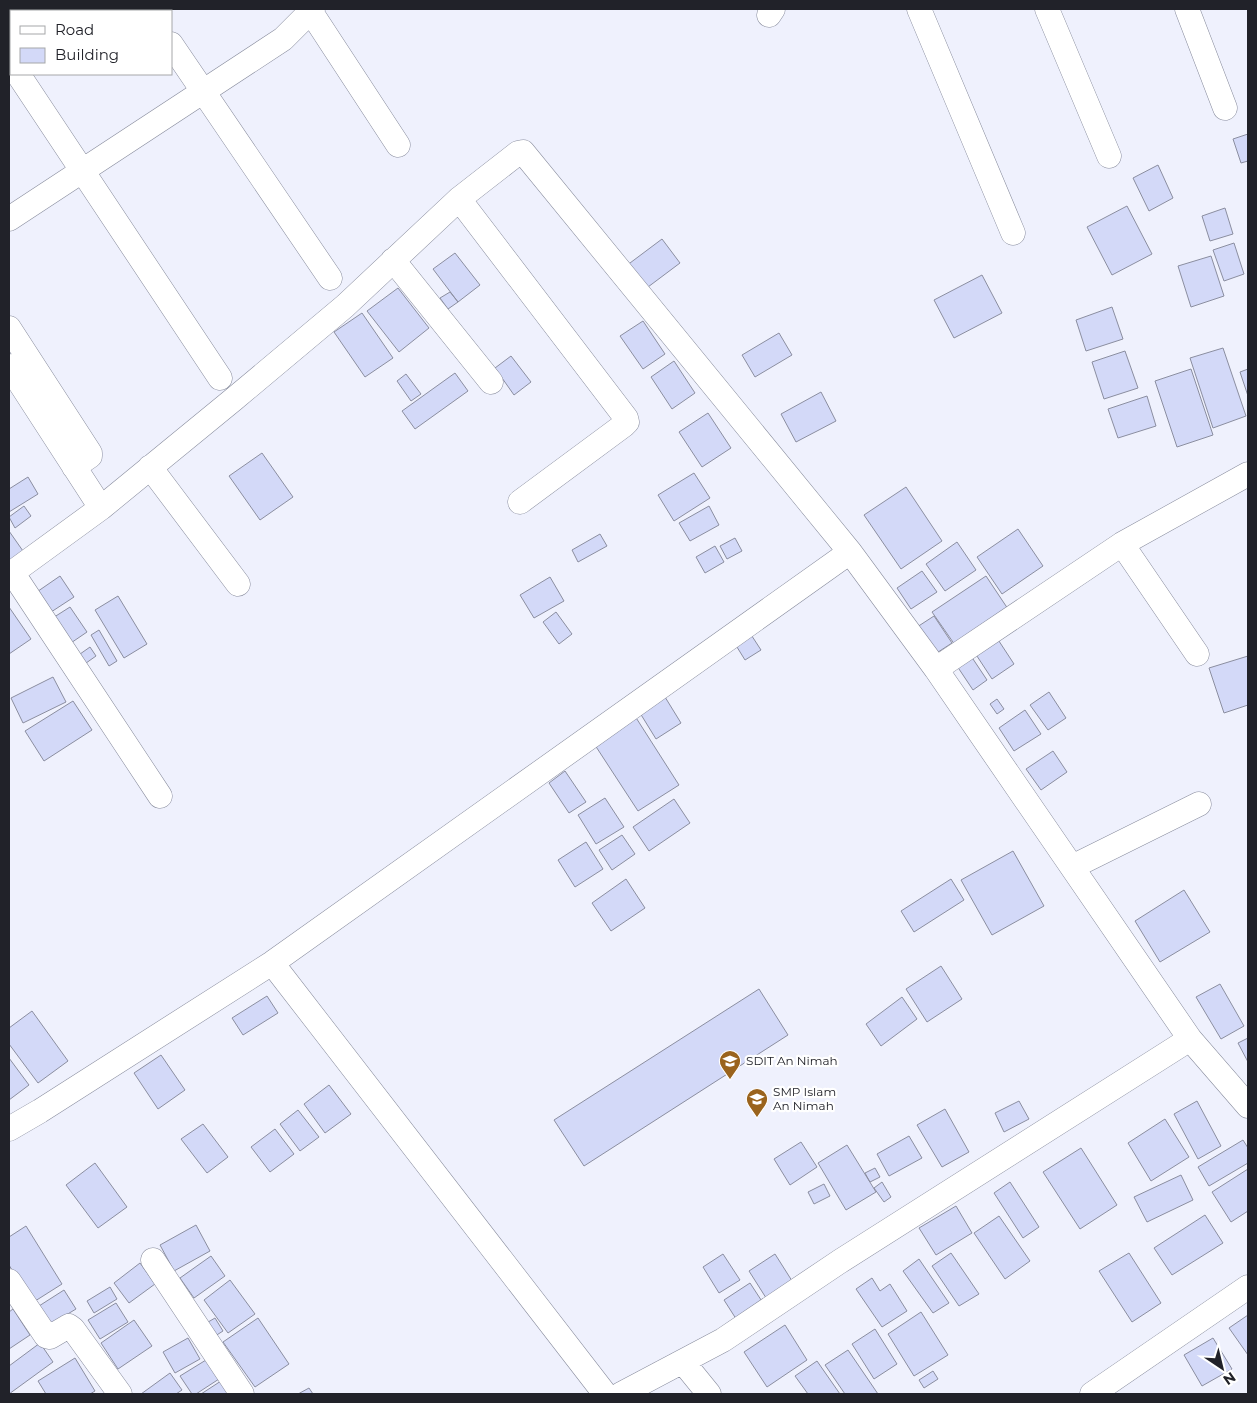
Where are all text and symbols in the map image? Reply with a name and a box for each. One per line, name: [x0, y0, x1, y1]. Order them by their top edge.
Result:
legend: [10, 10, 172, 75]
text: Road: [55, 20, 94, 39]
text: Building: [55, 45, 119, 64]
school or university icon: SDIT An Nimah: [718, 1049, 742, 1080]
place label: SDIT An Nimah: [746, 1053, 838, 1068]
place label: SMP Islam An Nimah: [773, 1084, 836, 1113]
school or university icon: SMP Islam An Nimah: [745, 1087, 769, 1118]
north arrow: [1197, 1343, 1247, 1393]
text: N: [1220, 1368, 1239, 1389]

